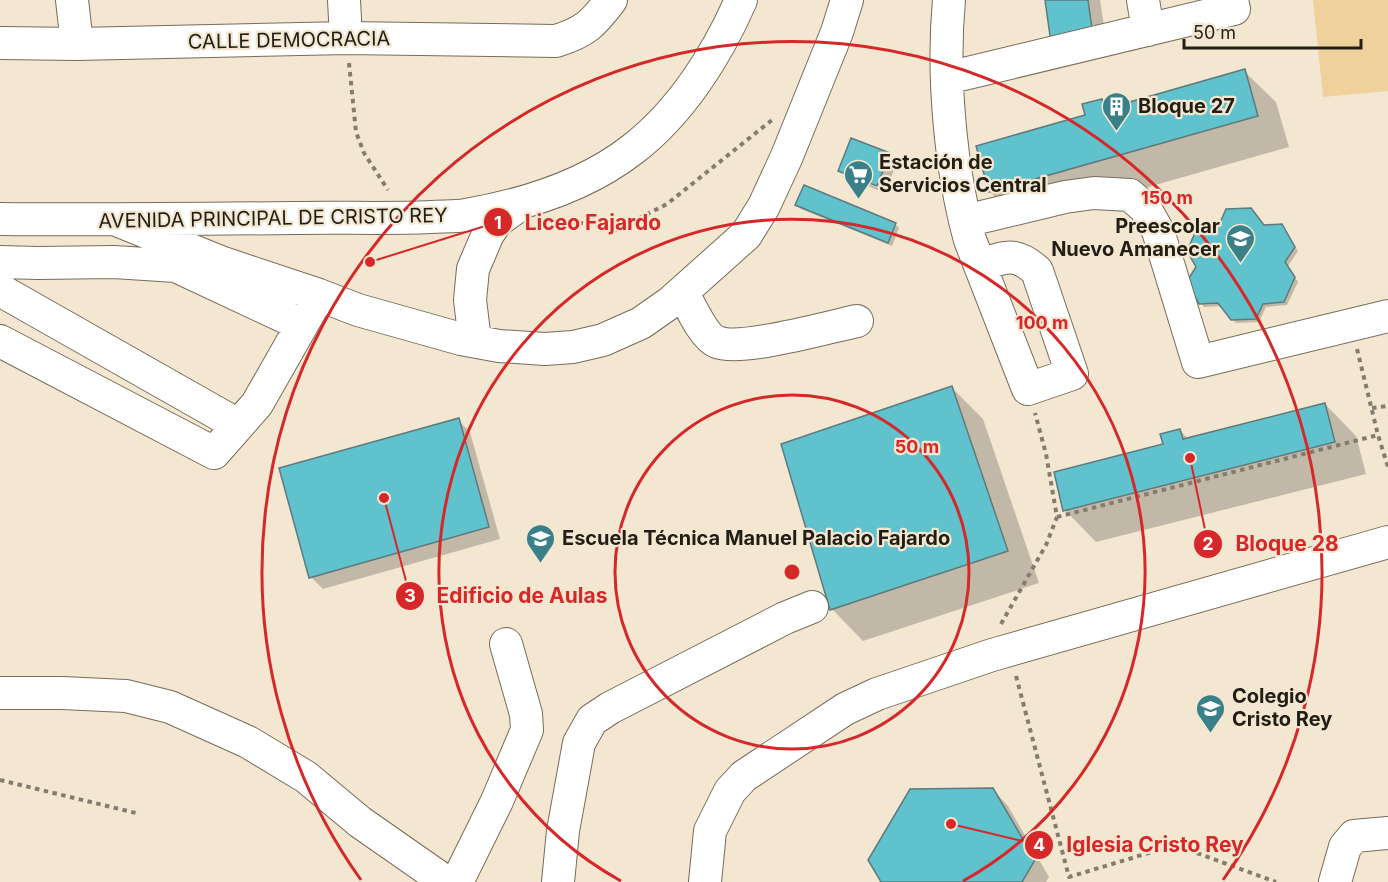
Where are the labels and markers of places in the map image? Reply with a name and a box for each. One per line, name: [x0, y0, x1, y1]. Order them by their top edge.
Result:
building icon: Bloque 27: [1101, 90, 1133, 132]
place label: Bloque 27: [1138, 94, 1235, 118]
place label: Estación de Servicios Central: [879, 150, 1047, 197]
supermarket icon: Estación de Servicios Central: [842, 158, 874, 200]
callout: Liceo Fajardo: [483, 203, 674, 242]
place label: Preescolar Nuevo Amanecer: [1051, 214, 1220, 261]
school or university icon: Preescolar Nuevo Amanecer: [1225, 222, 1257, 264]
school or university icon: Escuela Técnica Manuel Palacio Fajardo: [525, 522, 557, 564]
callout: Bloque 28: [1193, 524, 1350, 563]
place label: Escuela Técnica Manuel Palacio Fajardo: [562, 526, 950, 550]
centre of rings: [782, 562, 802, 582]
callout: Edificio de Aulas: [395, 576, 620, 615]
place label: Colegio Cristo Rey: [1232, 684, 1332, 731]
school or university icon: Colegio Cristo Rey: [1195, 692, 1227, 734]
callout: Iglesia Cristo Rey: [1024, 826, 1256, 865]

